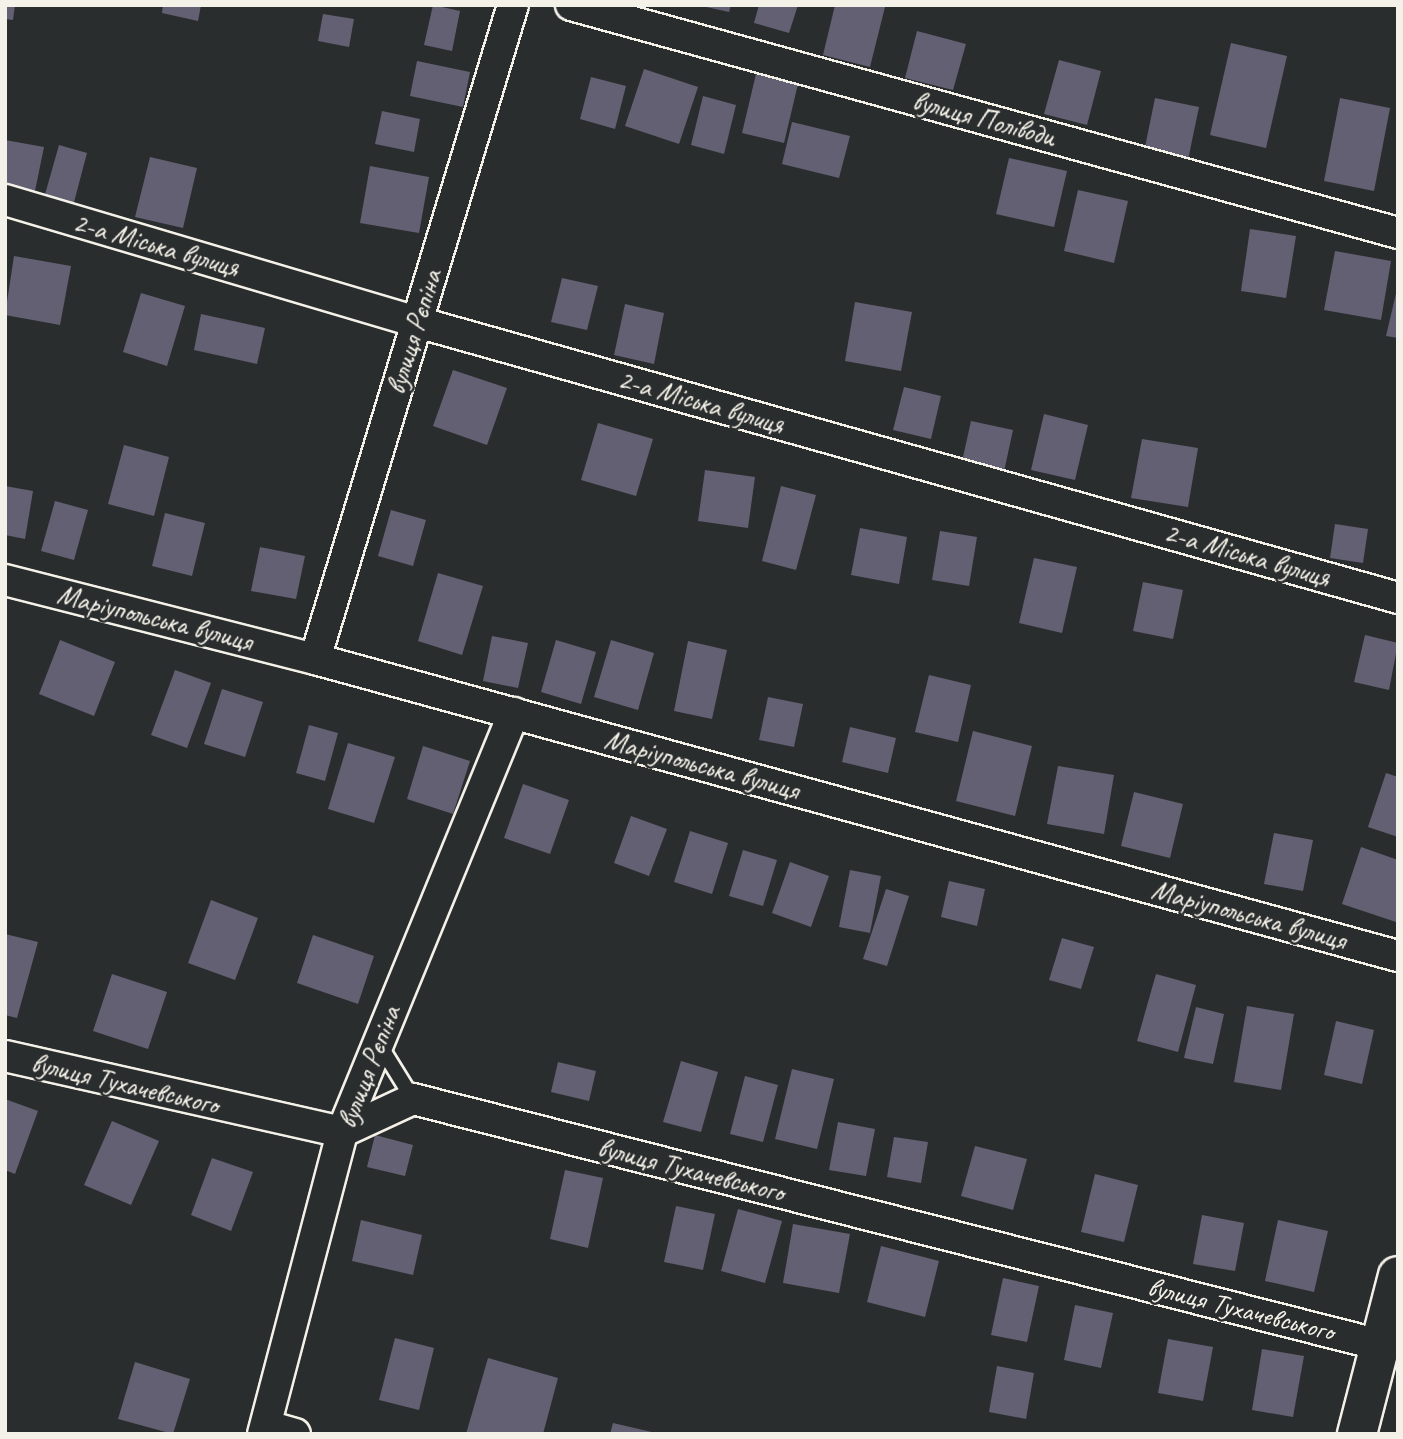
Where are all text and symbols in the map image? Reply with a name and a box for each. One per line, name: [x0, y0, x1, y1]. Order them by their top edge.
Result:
street label: вулиця Поліводи: [909, 84, 1059, 154]
street label: 2-а Міська вулиця: [68, 205, 244, 285]
street label: вулиця Рєпіна: [379, 266, 449, 398]
street label: 2-а Міська вулиця: [613, 362, 789, 442]
street label: 2-а Міська вулиця: [1159, 515, 1335, 595]
street label: Маріупольська вулиця: [54, 578, 256, 658]
street label: Маріупольська вулиця: [601, 723, 803, 807]
street label: Маріупольська вулиця: [1148, 873, 1350, 957]
street label: вулиця Рєпіна: [330, 1001, 408, 1133]
street label: вулиця Тухачевського: [28, 1046, 222, 1122]
street label: вулиця Тухачевського: [594, 1131, 788, 1209]
street label: вулиця Тухачевського: [1144, 1270, 1338, 1348]

